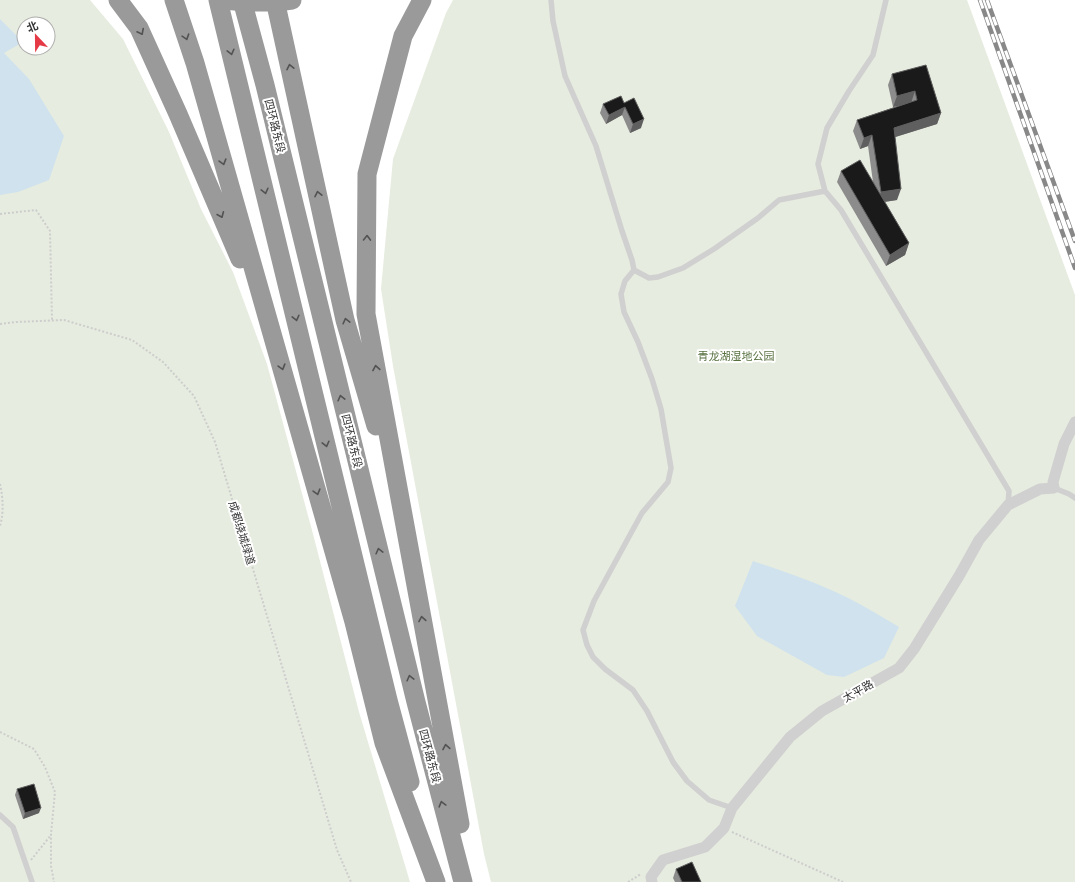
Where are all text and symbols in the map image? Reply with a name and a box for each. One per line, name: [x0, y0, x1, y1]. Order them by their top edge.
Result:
north arrow: [16, 16, 56, 56]
text: 北: [25, 19, 40, 36]
one-way arrow: [136, 28, 144, 35]
one-way arrow: [181, 33, 190, 40]
one-way arrow: [226, 48, 235, 55]
one-way arrow: [286, 64, 294, 70]
street label: 四环路东段: [261, 98, 287, 155]
one-way arrow: [218, 158, 227, 165]
one-way arrow: [260, 188, 269, 195]
one-way arrow: [314, 191, 322, 197]
one-way arrow: [216, 210, 224, 218]
one-way arrow: [363, 235, 371, 241]
one-way arrow: [291, 315, 299, 321]
one-way arrow: [342, 318, 350, 324]
park label: 青龙湖湿地公园: [698, 350, 775, 364]
one-way arrow: [277, 364, 286, 371]
one-way arrow: [372, 364, 381, 371]
one-way arrow: [338, 395, 346, 401]
street label: 四环路东段: [338, 413, 364, 470]
one-way arrow: [322, 441, 330, 447]
one-way arrow: [312, 489, 321, 496]
street label: 成都绕城绿道: [225, 500, 257, 567]
one-way arrow: [375, 548, 384, 555]
one-way arrow: [418, 616, 427, 623]
one-way arrow: [406, 675, 415, 682]
street label: 太平路: [841, 678, 876, 706]
street label: 四环路东段: [415, 728, 443, 785]
one-way arrow: [442, 744, 450, 750]
one-way arrow: [439, 800, 447, 807]

